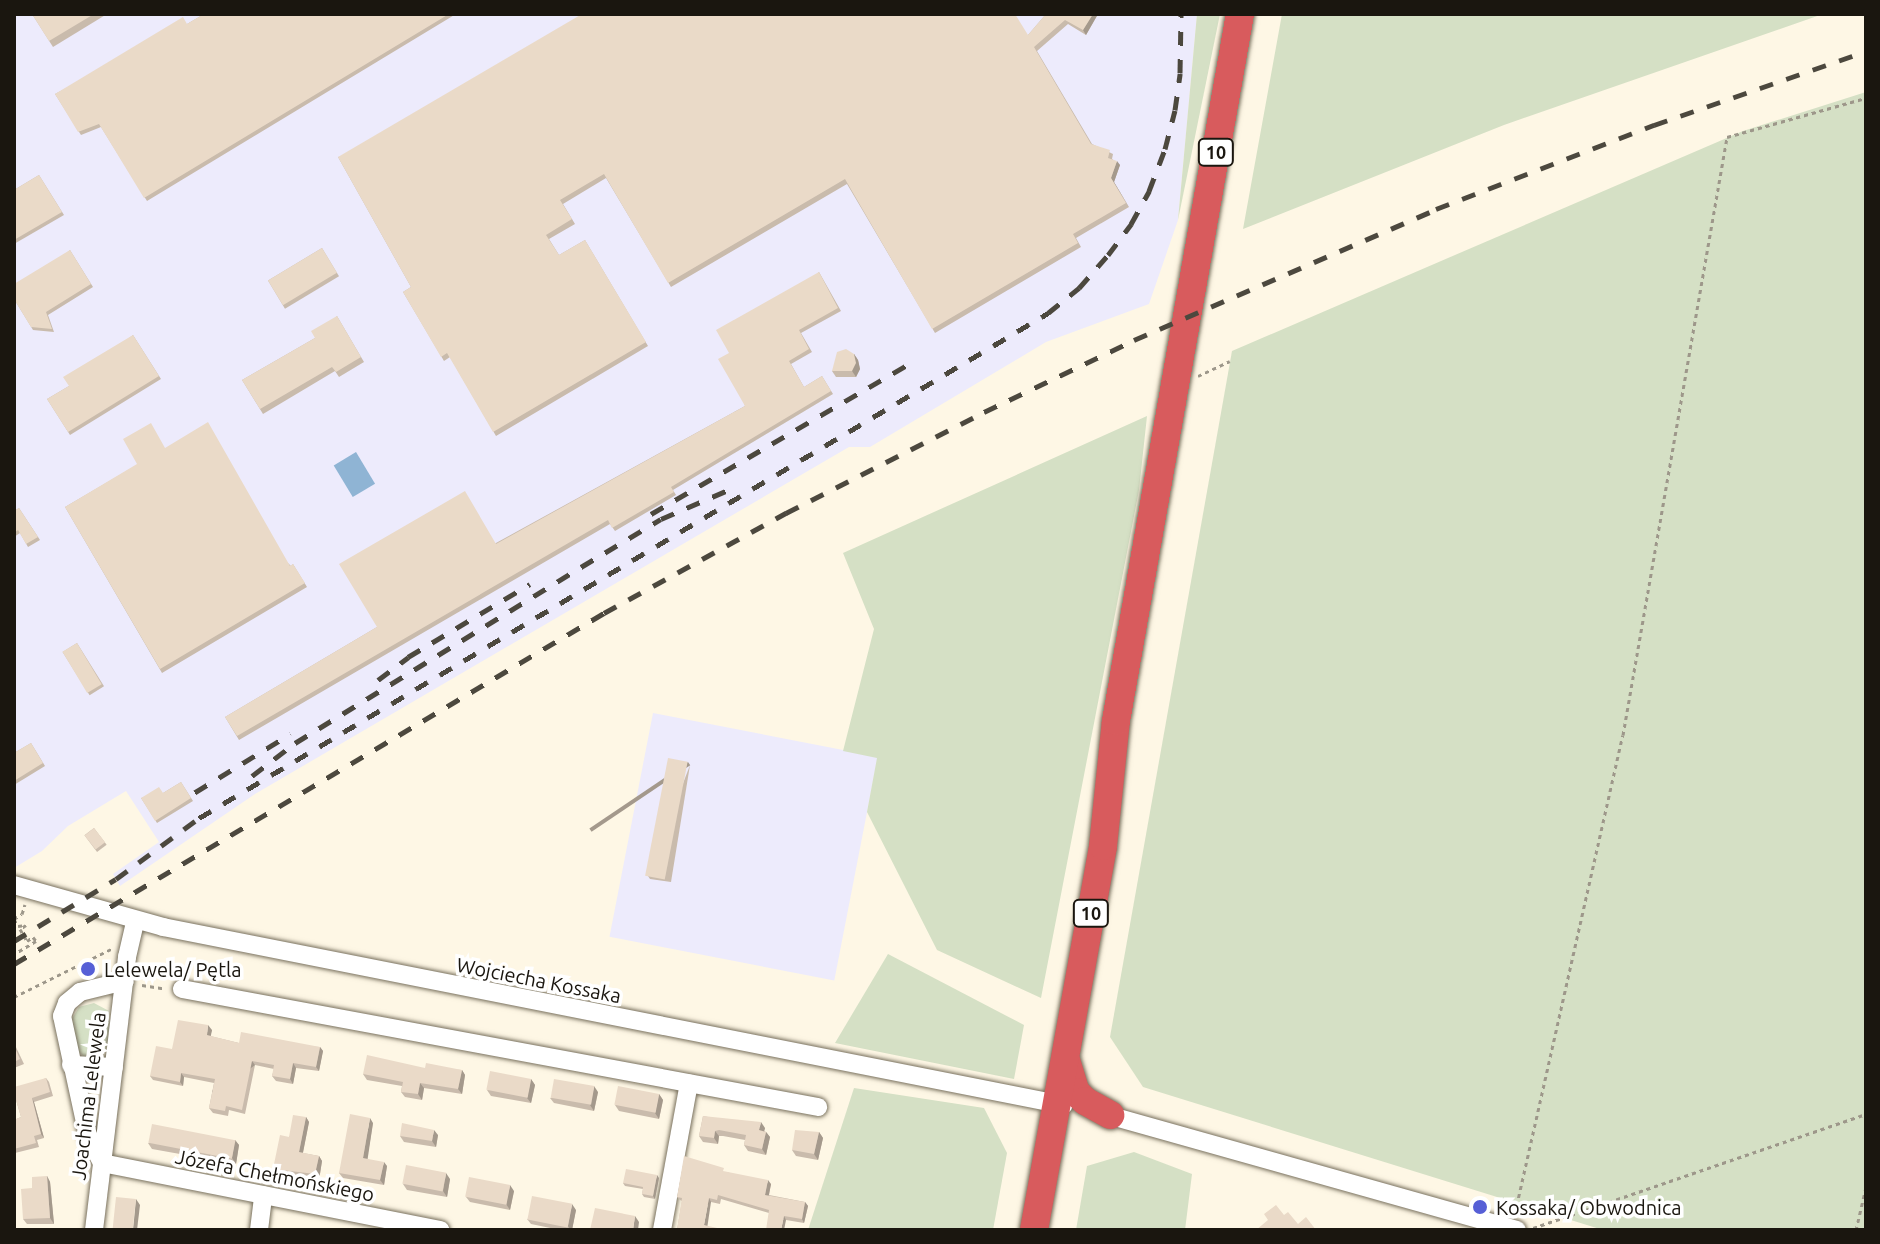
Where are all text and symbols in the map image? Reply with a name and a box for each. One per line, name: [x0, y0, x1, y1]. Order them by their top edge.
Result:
road number: 10: [1196, 138, 1236, 166]
road number: 10: [1071, 899, 1111, 927]
street label: Wojciecha Kossaka: [455, 952, 623, 1008]
place label: Lelewela/ Pętla: [104, 957, 242, 981]
marker: Lelewela/ Pętla: [79, 960, 97, 978]
street label: Joachima Lelewela: [66, 1011, 110, 1181]
street label: Józefa Chełmońskiego: [173, 1144, 377, 1206]
place label: Kossaka/ Obwodnica: [1496, 1195, 1681, 1219]
marker: Kossaka/ Obwodnica: [1471, 1198, 1489, 1216]

